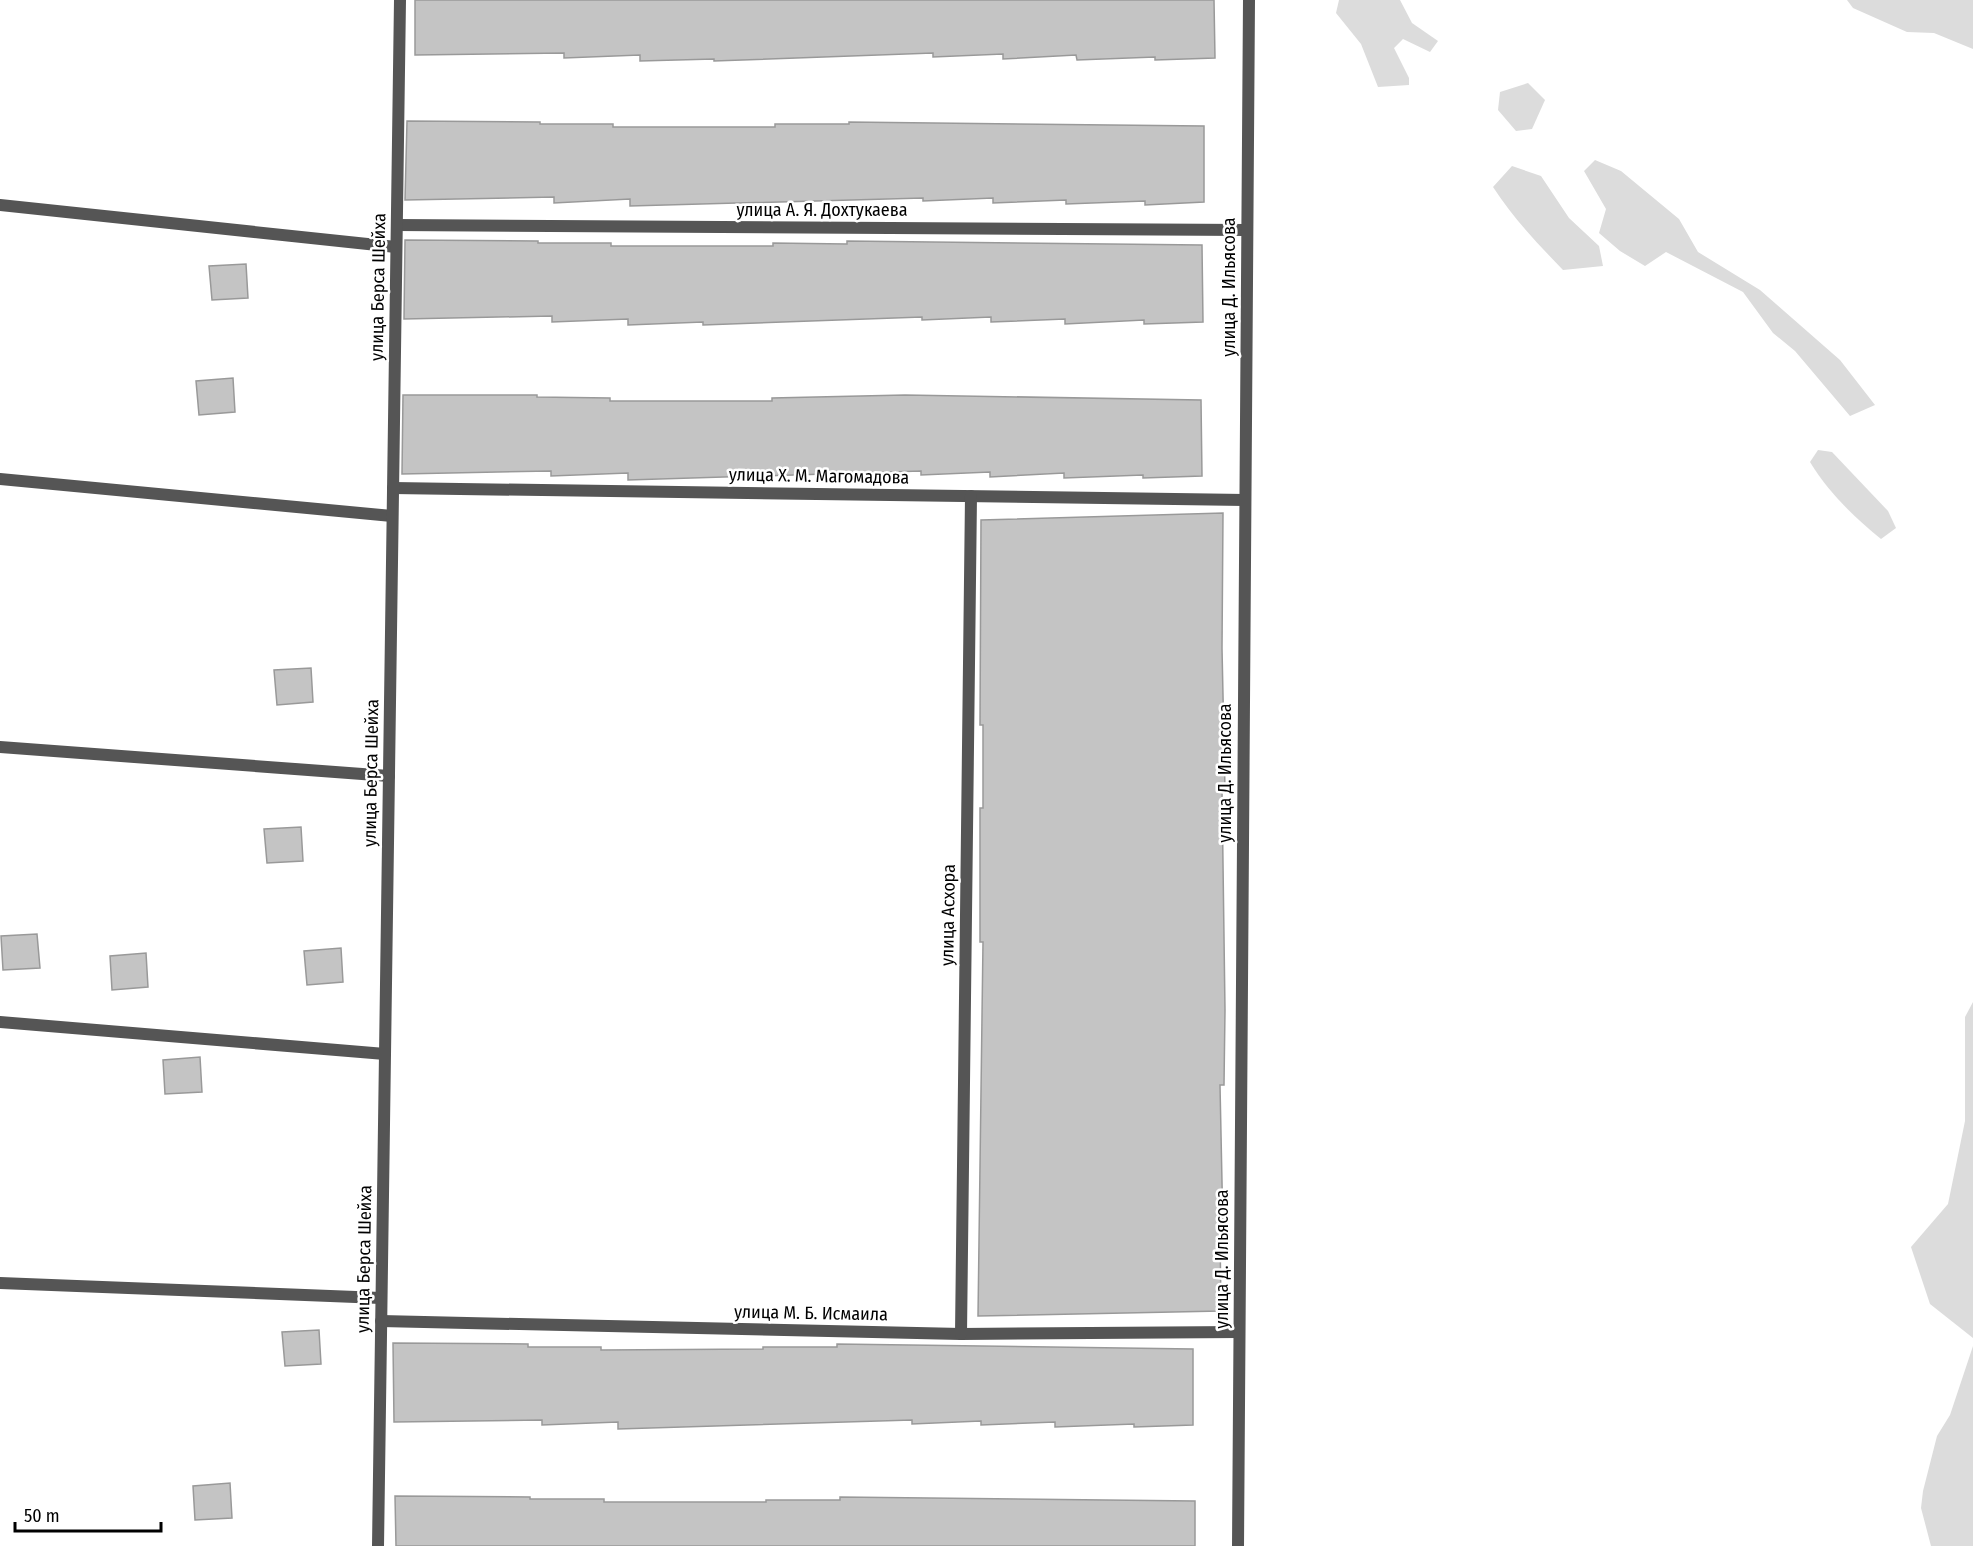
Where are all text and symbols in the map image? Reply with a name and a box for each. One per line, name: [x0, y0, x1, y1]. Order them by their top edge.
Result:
street label: улица А. Я. Дохтукаева: [737, 199, 908, 221]
street label: улица Берса Шейха: [366, 213, 390, 361]
street label: улица Д. Ильясова: [1218, 217, 1240, 357]
street label: улица Х. М. Магомадова: [729, 463, 910, 489]
street label: улица Берса Шейха: [359, 699, 383, 847]
street label: улица Д. Ильясова: [1214, 703, 1236, 843]
street label: улица Асхора: [936, 864, 960, 966]
street label: улица Берса Шейха: [352, 1185, 376, 1333]
street label: улица Д. Ильясова: [1211, 1189, 1233, 1329]
street label: улица М. Б. Исмаила: [734, 1301, 888, 1325]
scale bar: [15, 1495, 160, 1533]
text: 50 m: [24, 1505, 60, 1527]

